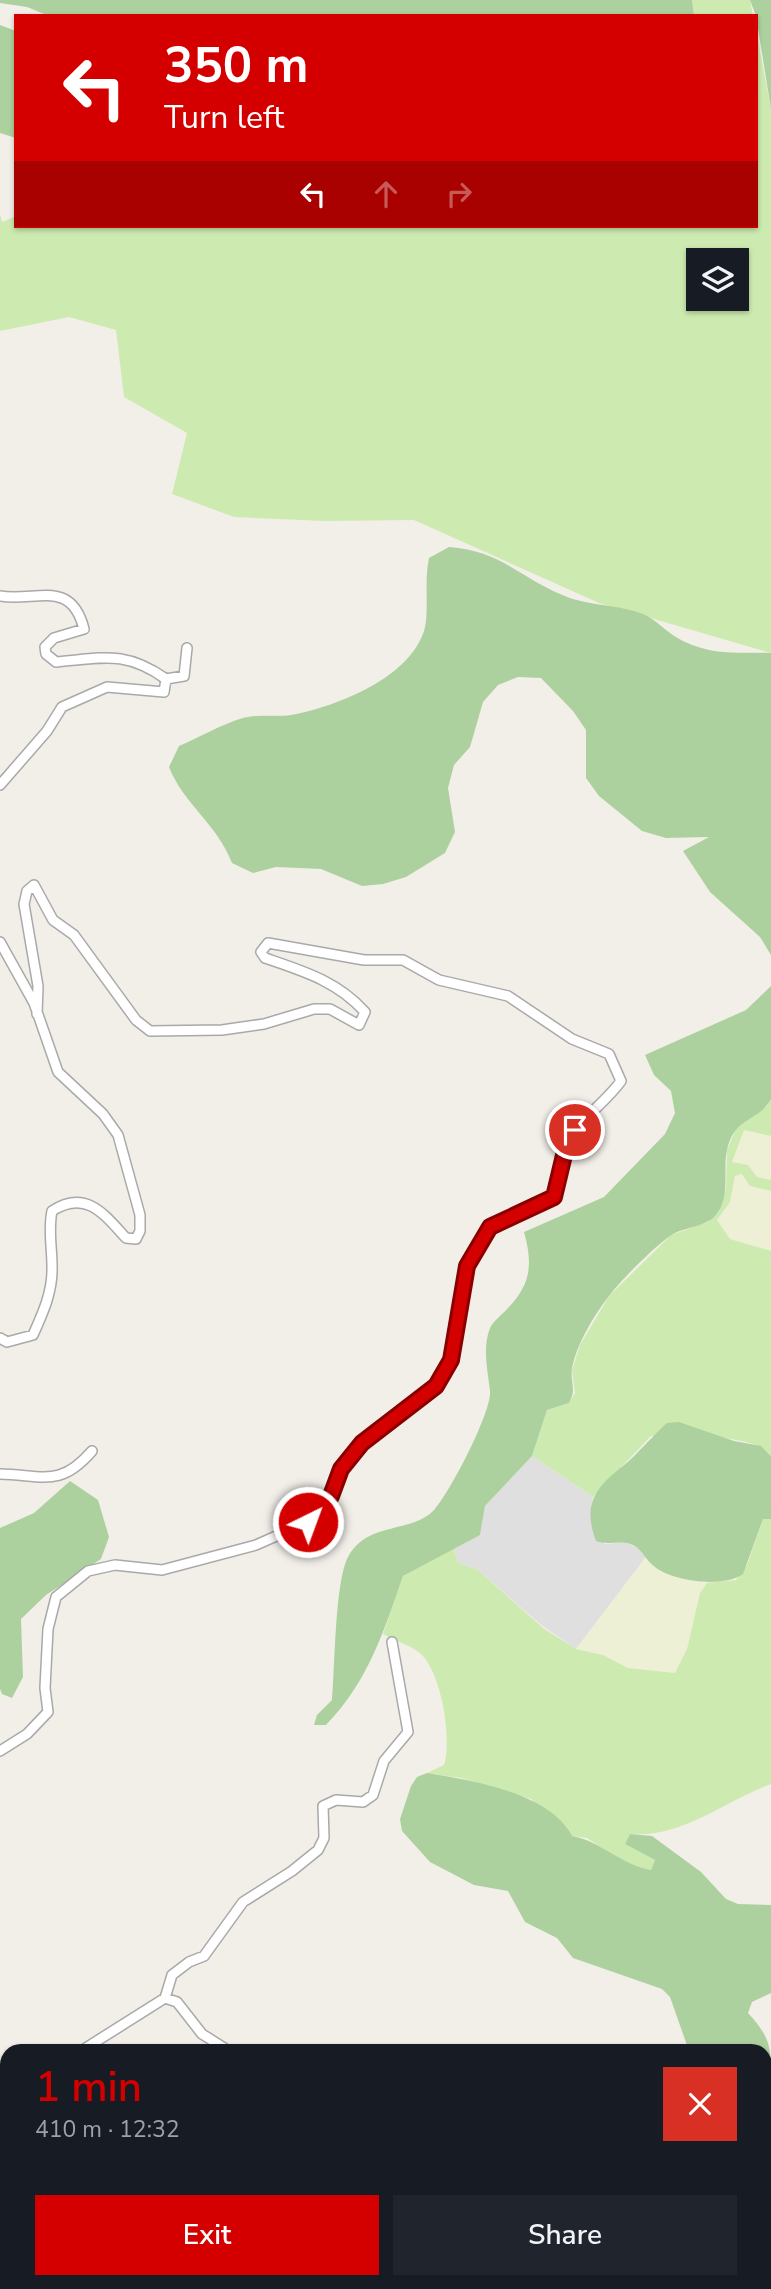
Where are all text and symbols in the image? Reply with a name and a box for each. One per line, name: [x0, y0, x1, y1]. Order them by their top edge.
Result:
text: 350 m: [164, 32, 308, 99]
icon: left: [49, 42, 140, 133]
text: Turn left: [164, 96, 284, 139]
icon: left: [294, 175, 332, 213]
icon: ahead: [367, 175, 405, 213]
icon: right: [440, 175, 478, 213]
map controls: [686, 248, 749, 311]
button: layers: [686, 248, 749, 311]
pin: [545, 1100, 605, 1160]
icon: arrive: [556, 1111, 594, 1149]
position arrow: [271, 1485, 345, 1559]
text: 1 min: [35, 2059, 142, 2116]
button: close: [663, 2067, 737, 2141]
text: 410 m · 12:32: [35, 2114, 180, 2145]
button: Exit: [35, 2195, 379, 2275]
button: Share: [393, 2195, 737, 2275]

